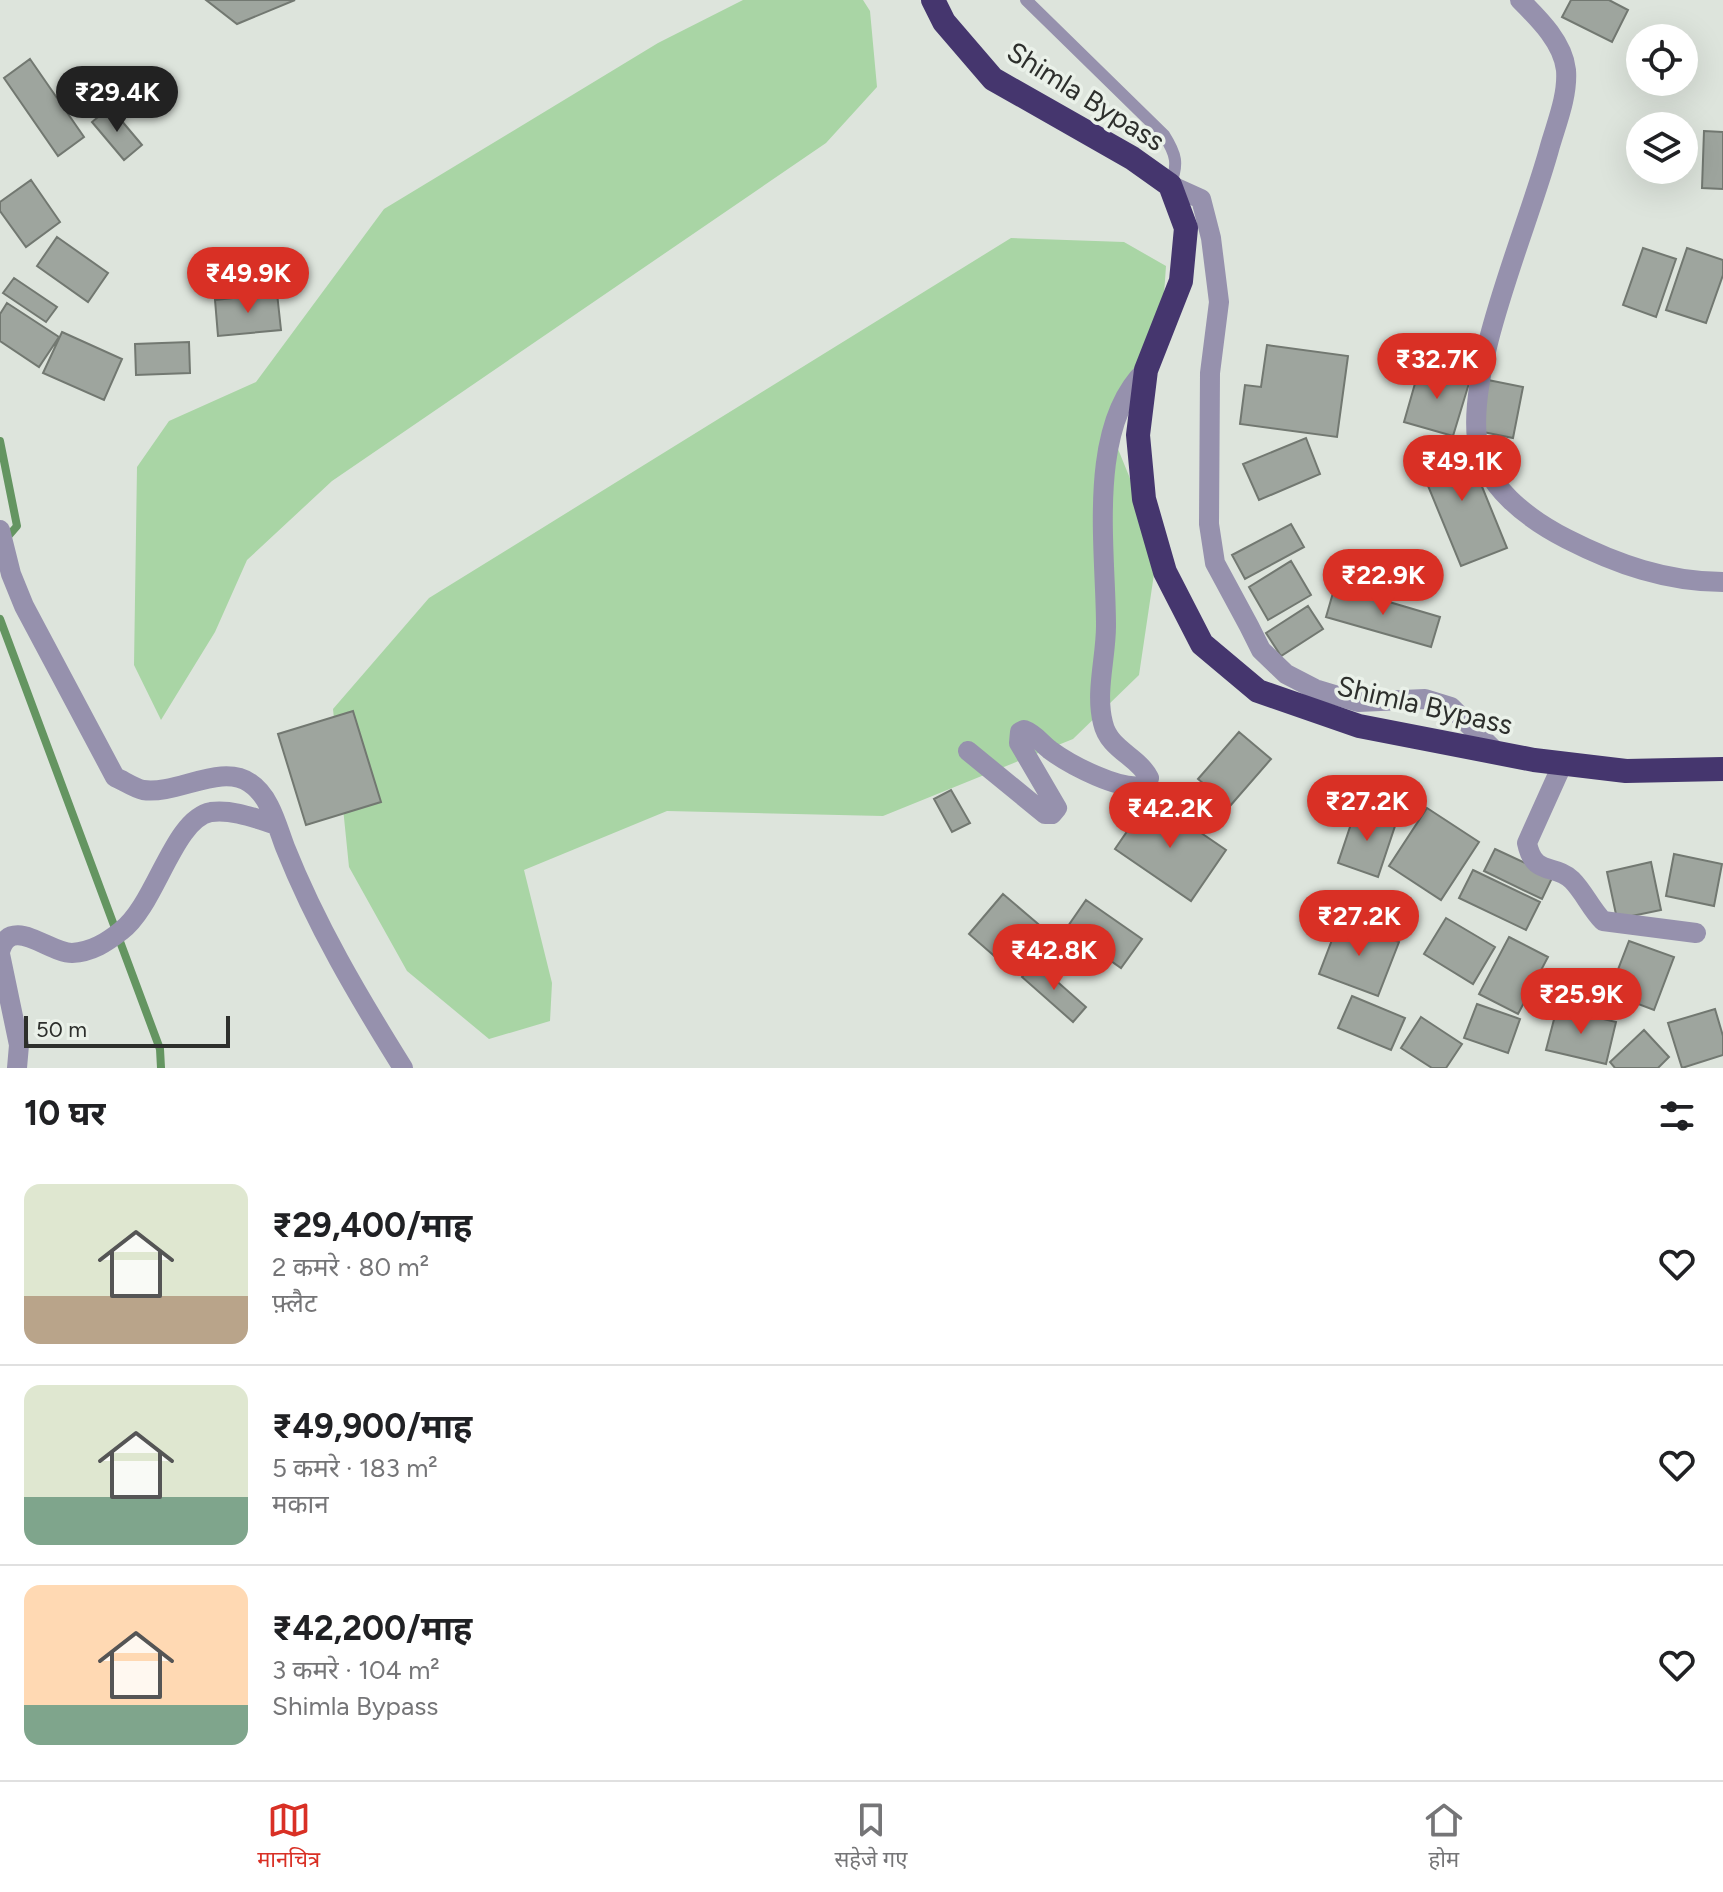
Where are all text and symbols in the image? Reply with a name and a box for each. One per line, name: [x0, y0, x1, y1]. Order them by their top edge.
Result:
map controls: [1626, 24, 1698, 184]
button: locate: [1626, 24, 1698, 96]
street label: Shimla Bypass: [1001, 34, 1171, 158]
pin: ₹29.4K: [52, 66, 182, 134]
text: ₹29.4K: [74, 76, 160, 108]
button: layers: [1626, 112, 1698, 184]
pin: ₹49.9K: [183, 247, 313, 315]
text: ₹49.9K: [205, 257, 291, 289]
pin: ₹32.7K: [1372, 333, 1502, 401]
text: ₹32.7K: [1395, 343, 1479, 375]
pin: ₹49.1K: [1397, 435, 1527, 503]
text: ₹49.1K: [1421, 445, 1503, 477]
pin: ₹22.9K: [1318, 549, 1448, 617]
text: ₹22.9K: [1341, 559, 1425, 591]
street label: Shimla Bypass: [1334, 668, 1516, 742]
pin: ₹27.2K: [1302, 775, 1432, 843]
pin: ₹42.2K: [1105, 782, 1235, 850]
text: ₹27.2K: [1325, 785, 1409, 817]
text: ₹42.2K: [1127, 792, 1213, 824]
pin: ₹27.2K: [1294, 890, 1424, 958]
text: ₹27.2K: [1317, 900, 1401, 932]
pin: ₹42.8K: [989, 924, 1119, 992]
text: ₹42.8K: [1011, 934, 1097, 966]
pin: ₹25.9K: [1516, 968, 1646, 1036]
text: ₹25.9K: [1539, 978, 1623, 1010]
scale bar: [24, 1012, 230, 1048]
text: 50 m: [36, 1016, 87, 1043]
text: 10 घर: [24, 1093, 106, 1134]
icon: filters: [1655, 1094, 1699, 1138]
text: ₹29,400/माह: [272, 1205, 472, 1246]
icon: home: [88, 1216, 184, 1312]
icon: heart: [1655, 1242, 1699, 1286]
text: 2 कमरे · 80 m²: [272, 1251, 429, 1283]
text: फ़्लैट: [272, 1287, 317, 1319]
text: ₹49,900/माह: [272, 1406, 472, 1447]
icon: home: [88, 1417, 184, 1513]
icon: heart: [1655, 1443, 1699, 1487]
text: 5 कमरे · 183 m²: [272, 1452, 438, 1484]
text: मकान: [272, 1488, 329, 1520]
text: ₹42,200/माह: [272, 1608, 472, 1649]
icon: home: [88, 1617, 184, 1713]
icon: heart: [1655, 1643, 1699, 1687]
text: 3 कमरे · 104 m²: [272, 1654, 440, 1686]
text: Shimla Bypass: [272, 1690, 438, 1722]
tab: मानचित्र: [257, 1798, 320, 1876]
tab: सहेजे गए: [835, 1798, 907, 1876]
tab: होम: [1422, 1798, 1466, 1876]

